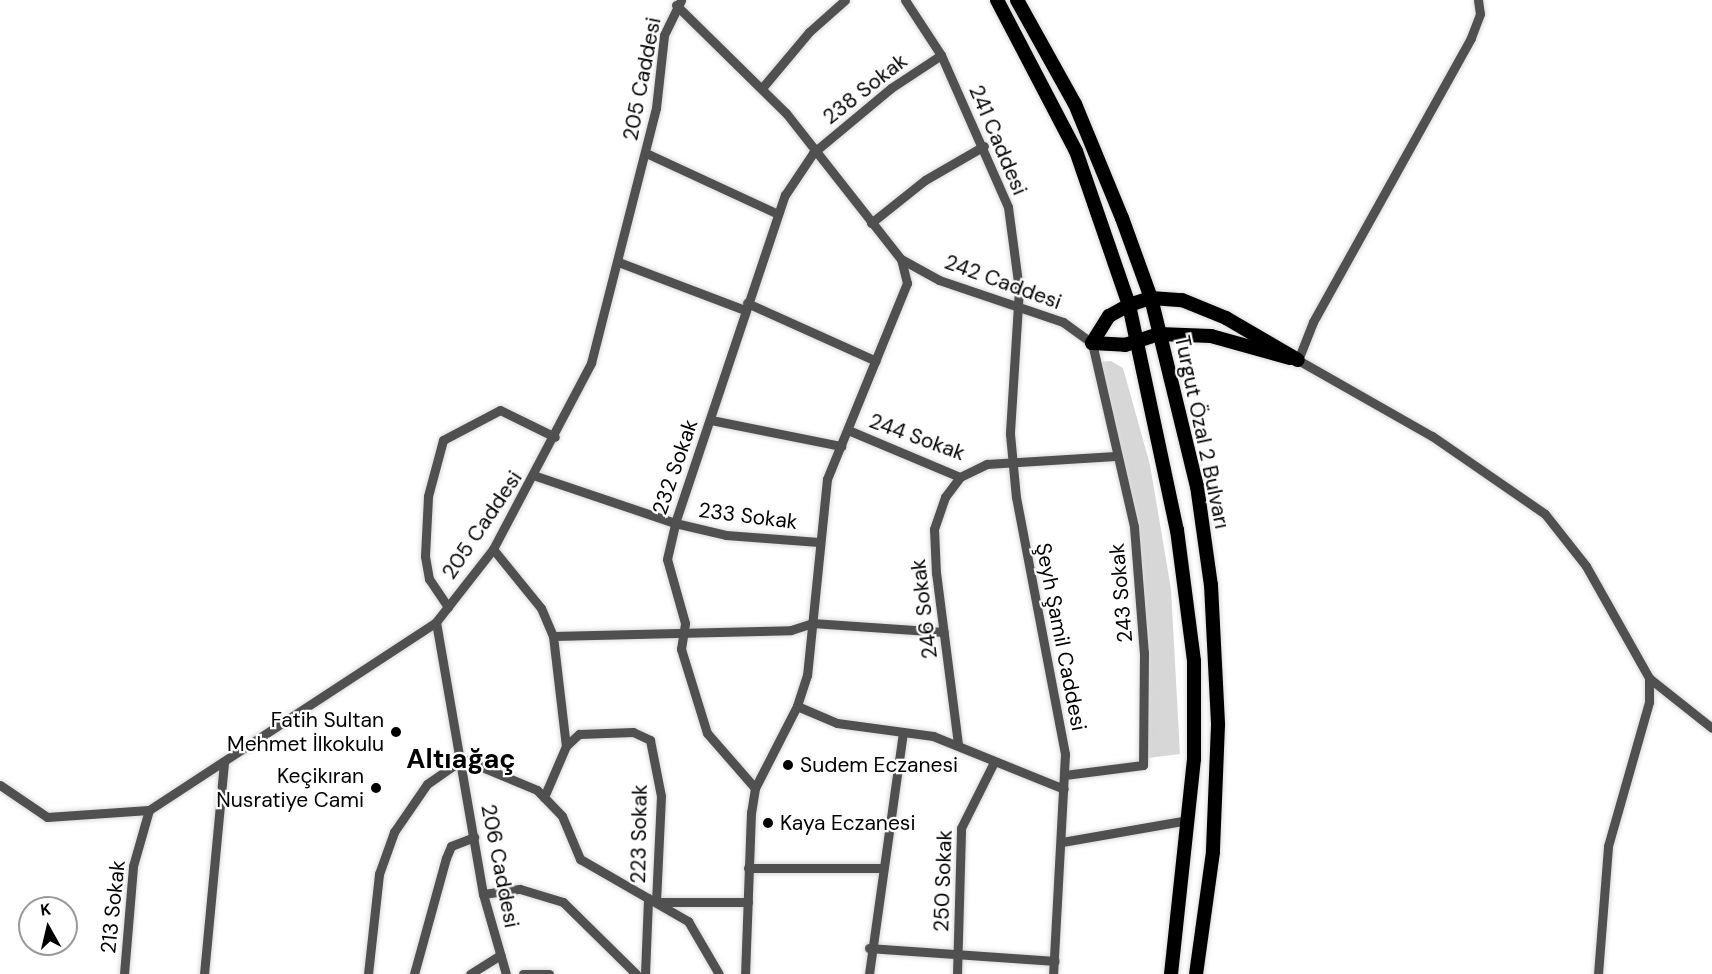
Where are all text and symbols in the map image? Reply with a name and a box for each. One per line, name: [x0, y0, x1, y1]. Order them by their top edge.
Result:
street label: 205 Caddesi: [618, 15, 666, 143]
street label: 238 Sokak: [818, 48, 912, 130]
street label: 241 Caddesi: [964, 81, 1032, 199]
street label: 242 Caddesi: [941, 249, 1065, 315]
street label: Turgut Özal 2 Bulvarı: [1169, 333, 1235, 531]
street label: 244 Sokak: [866, 408, 968, 466]
street label: 232 Sokak: [647, 416, 703, 518]
street label: 205 Caddesi: [437, 466, 527, 584]
street label: 233 Sokak: [697, 497, 799, 535]
street label: Şeyh Şamil Caddesi: [1030, 541, 1092, 733]
street label: 243 Sokak: [1104, 542, 1138, 644]
street label: 246 Sokak: [905, 558, 943, 660]
place label: Fatih Sultan Mehmet İlkokulu: [227, 707, 384, 757]
marker: Fatih Sultan Mehmet İlkokulu: [389, 725, 403, 739]
district label: Altıağaç: [406, 743, 516, 775]
place label: Sudem Eczanesi: [800, 752, 958, 778]
marker: Sudem Eczanesi: [781, 758, 795, 772]
place label: Keçikıran Nusratiye Cami: [216, 763, 364, 813]
marker: Keçikıran Nusratiye Cami: [369, 781, 383, 795]
street label: 223 Sokak: [626, 784, 652, 884]
street label: 206 Caddesi: [476, 802, 524, 930]
place label: Kaya Eczanesi: [780, 810, 915, 836]
marker: Kaya Eczanesi: [761, 816, 775, 830]
street label: 250 Sokak: [929, 830, 957, 932]
street label: 213 Sokak: [96, 859, 130, 955]
north arrow: [18, 896, 78, 956]
text: K: [39, 899, 52, 921]

